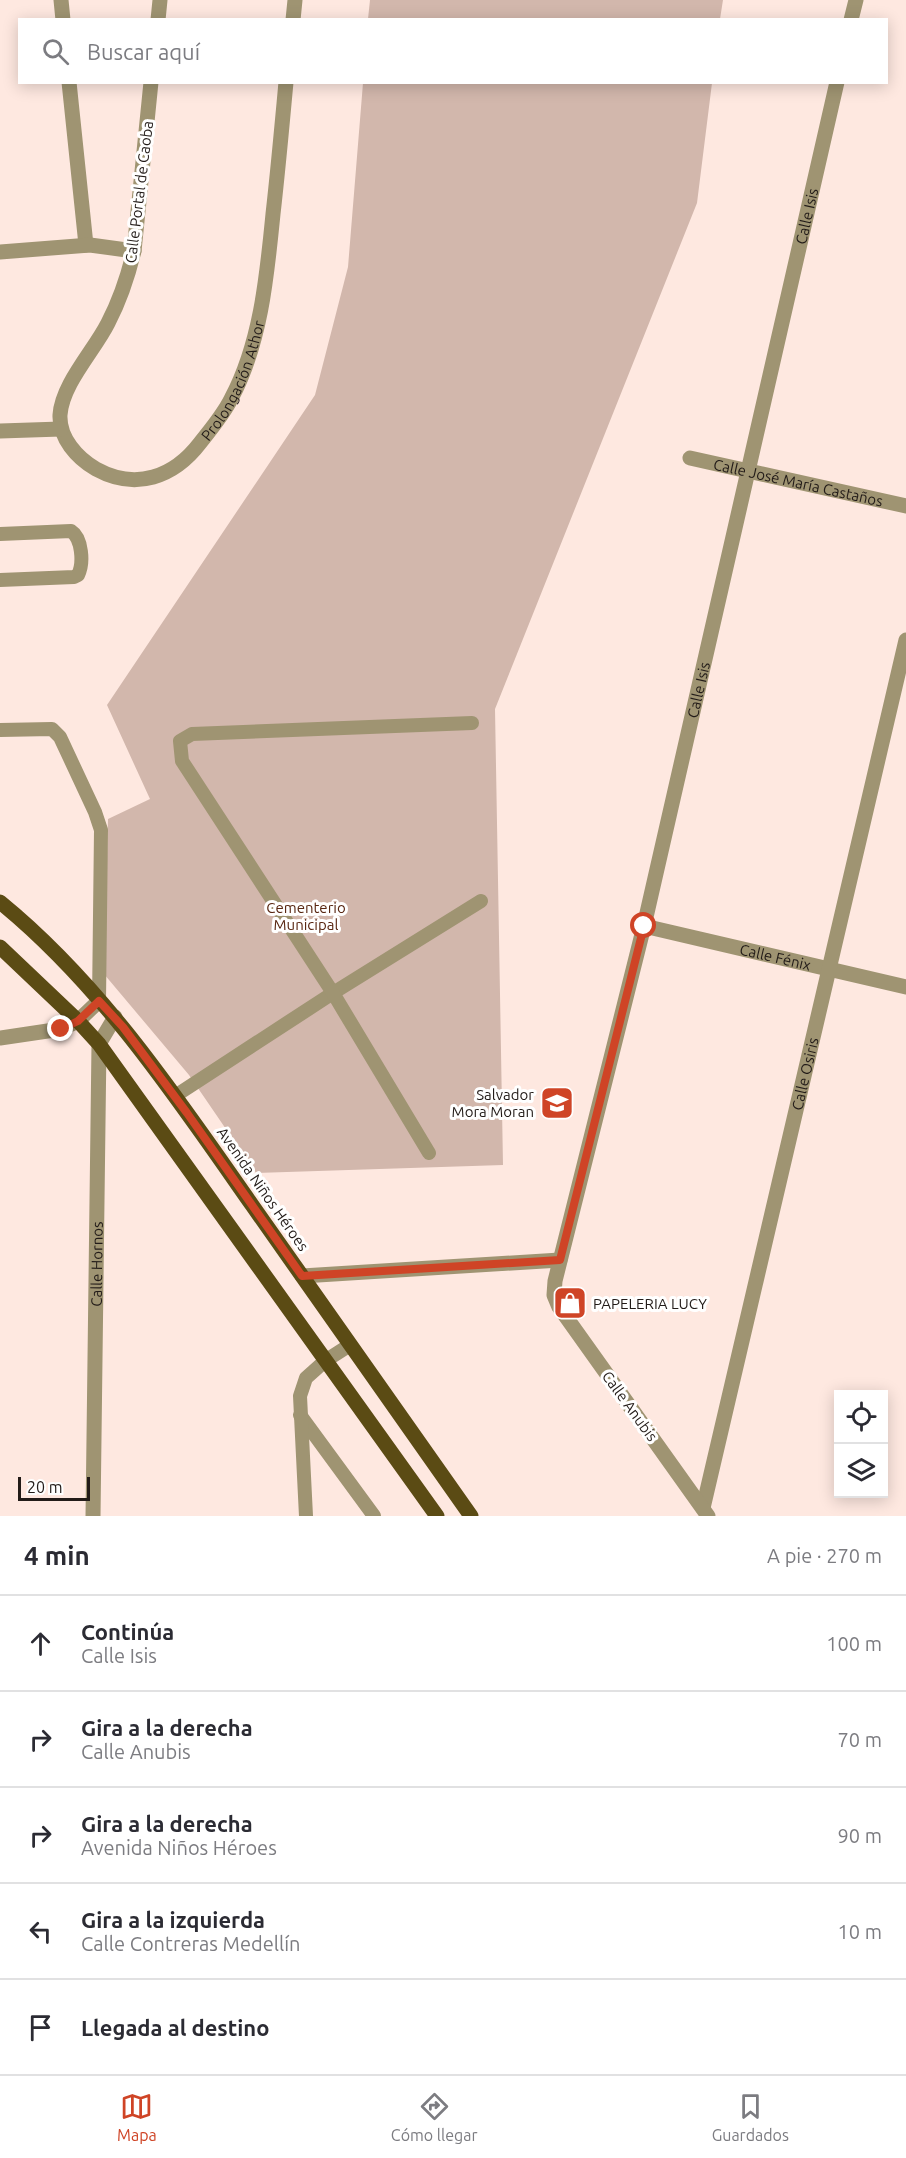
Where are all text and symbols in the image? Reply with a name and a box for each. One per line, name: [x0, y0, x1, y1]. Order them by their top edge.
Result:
search box: [18, 18, 888, 84]
icon: search: [39, 35, 72, 68]
text: Buscar aquí: [87, 39, 200, 64]
street label: Calle Portal de Caoba: [122, 120, 156, 264]
street label: Calle Isis: [792, 186, 821, 246]
street label: Prolongación Athor: [197, 318, 267, 444]
street label: Calle José María Castaños: [712, 455, 885, 509]
street label: Calle Isis: [683, 660, 713, 720]
park label: Cementerio Municipal: [266, 899, 346, 933]
route start: [630, 912, 656, 938]
street label: Calle Fénix: [738, 940, 813, 973]
route end: [47, 1015, 73, 1041]
street label: Calle Osiris: [788, 1036, 821, 1112]
school or university icon: Salvador Mora Moran: [539, 1085, 575, 1121]
place label: Salvador Mora Moran: [452, 1086, 534, 1120]
street label: Avenida Niños Héroes: [214, 1124, 312, 1254]
street label: Calle Hornos: [87, 1221, 105, 1307]
shop icon: PAPELERIA LUCY: [552, 1285, 588, 1321]
place label: PAPELERIA LUCY: [593, 1295, 707, 1312]
street label: Calle Anubis: [599, 1368, 661, 1444]
map controls: [834, 1390, 888, 1498]
button: locate: [834, 1390, 888, 1444]
button: layers: [834, 1444, 888, 1498]
scale bar: [18, 1474, 90, 1502]
text: 20 m: [27, 1478, 63, 1496]
text: 4 min: [24, 1541, 90, 1570]
text: A pie · 270 m: [767, 1544, 882, 1567]
text: Continúa: [81, 1619, 174, 1644]
icon: ahead: [24, 1627, 57, 1660]
text: 100 m: [826, 1632, 882, 1655]
text: Calle Isis: [81, 1644, 157, 1667]
text: Gira a la derecha: [81, 1715, 253, 1740]
icon: right: [24, 1723, 57, 1756]
text: 70 m: [838, 1728, 882, 1751]
text: Calle Anubis: [81, 1740, 191, 1763]
text: Gira a la derecha: [81, 1811, 253, 1836]
icon: right: [24, 1819, 57, 1852]
text: 90 m: [838, 1824, 882, 1847]
text: Avenida Niños Héroes: [81, 1836, 277, 1859]
text: Gira a la izquierda: [81, 1907, 265, 1932]
icon: left: [24, 1915, 57, 1948]
text: 10 m: [838, 1920, 882, 1943]
text: Calle Contreras Medellín: [81, 1932, 301, 1955]
icon: arrive: [24, 2011, 57, 2044]
text: Llegada al destino: [81, 2015, 269, 2040]
tab: Mapa: [117, 2090, 157, 2144]
tab: Cómo llegar: [391, 2090, 478, 2144]
tab: Guardados: [712, 2090, 789, 2144]

